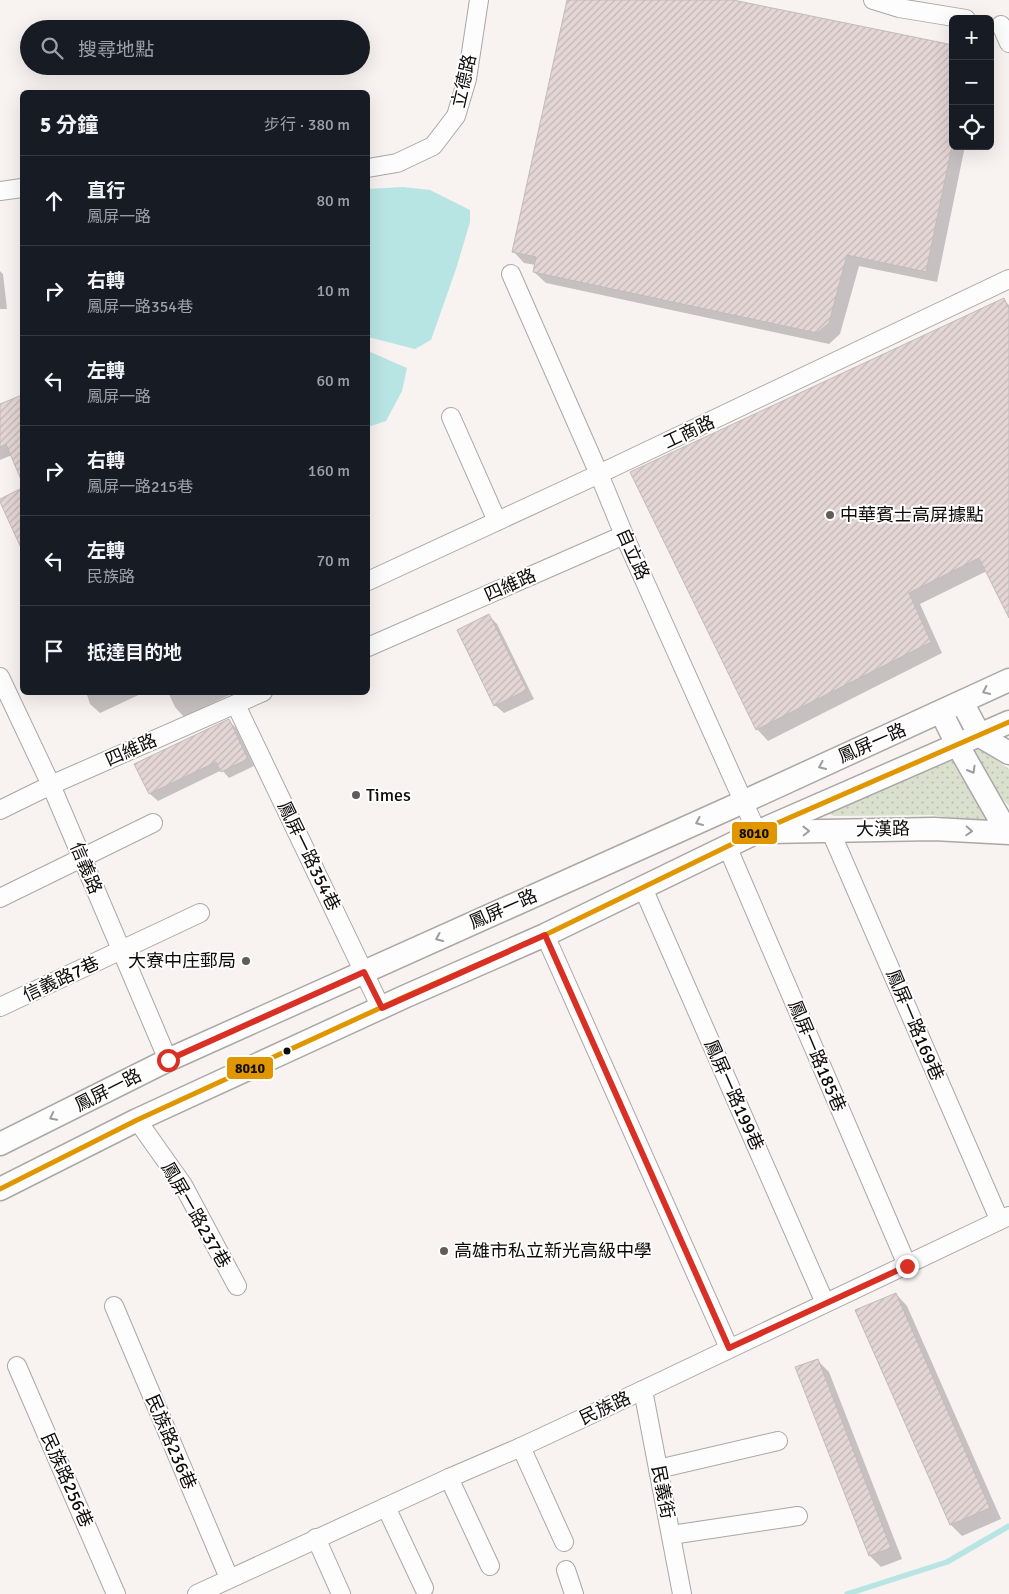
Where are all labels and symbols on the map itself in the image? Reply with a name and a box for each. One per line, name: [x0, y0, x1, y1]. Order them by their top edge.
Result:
street label: 立德路: [447, 52, 481, 110]
street label: 工商路: [660, 411, 718, 453]
place label: 中華賓士高屏據點: [840, 504, 984, 526]
marker: 中華賓士高屏據點: [824, 509, 836, 521]
street label: 自立路: [612, 525, 654, 583]
street label: 四維路: [481, 564, 539, 606]
one-way arrow: [982, 685, 991, 695]
street label: 鳳屏一路: [835, 718, 909, 768]
street label: 四維路: [102, 729, 160, 771]
one-way arrow: [818, 759, 827, 770]
one-way arrow: [966, 765, 976, 774]
place label: Times: [366, 784, 411, 806]
marker: Times: [350, 789, 362, 801]
street label: 鳳屏一路354巷: [273, 798, 345, 914]
one-way arrow: [695, 815, 704, 826]
street label: 大漢路: [856, 818, 910, 840]
line badge: 8010: [731, 821, 778, 845]
text: 8010: [739, 825, 770, 842]
one-way arrow: [802, 825, 810, 836]
one-way arrow: [965, 825, 973, 836]
street label: 信義路: [65, 839, 107, 897]
street label: 鳳屏一路: [466, 884, 540, 934]
one-way arrow: [435, 932, 444, 943]
place label: 大寮中庄郵局: [128, 950, 236, 972]
street label: 信義路7巷: [19, 952, 103, 1006]
marker: 大寮中庄郵局: [240, 955, 252, 967]
street label: 鳳屏一路169巷: [882, 966, 948, 1084]
street label: 鳳屏一路185巷: [784, 997, 850, 1115]
street label: 鳳屏一路199巷: [700, 1036, 768, 1154]
unlabelled marker: [282, 1046, 292, 1056]
route start: [157, 1049, 180, 1072]
line badge: 8010: [226, 1056, 274, 1080]
text: 8010: [235, 1060, 266, 1077]
street label: 鳳屏一路: [71, 1064, 145, 1116]
one-way arrow: [49, 1111, 58, 1122]
street label: 鳳屏一路237巷: [157, 1158, 235, 1272]
place label: 高雄市私立新光高級中學: [454, 1240, 652, 1262]
marker: 高雄市私立新光高級中學: [438, 1245, 450, 1257]
route end: [896, 1255, 919, 1278]
street label: 民族路: [576, 1387, 634, 1429]
street label: 民族路236巷: [141, 1391, 201, 1493]
street label: 民族路256巷: [36, 1429, 98, 1531]
street label: 民義街: [647, 1463, 679, 1521]

